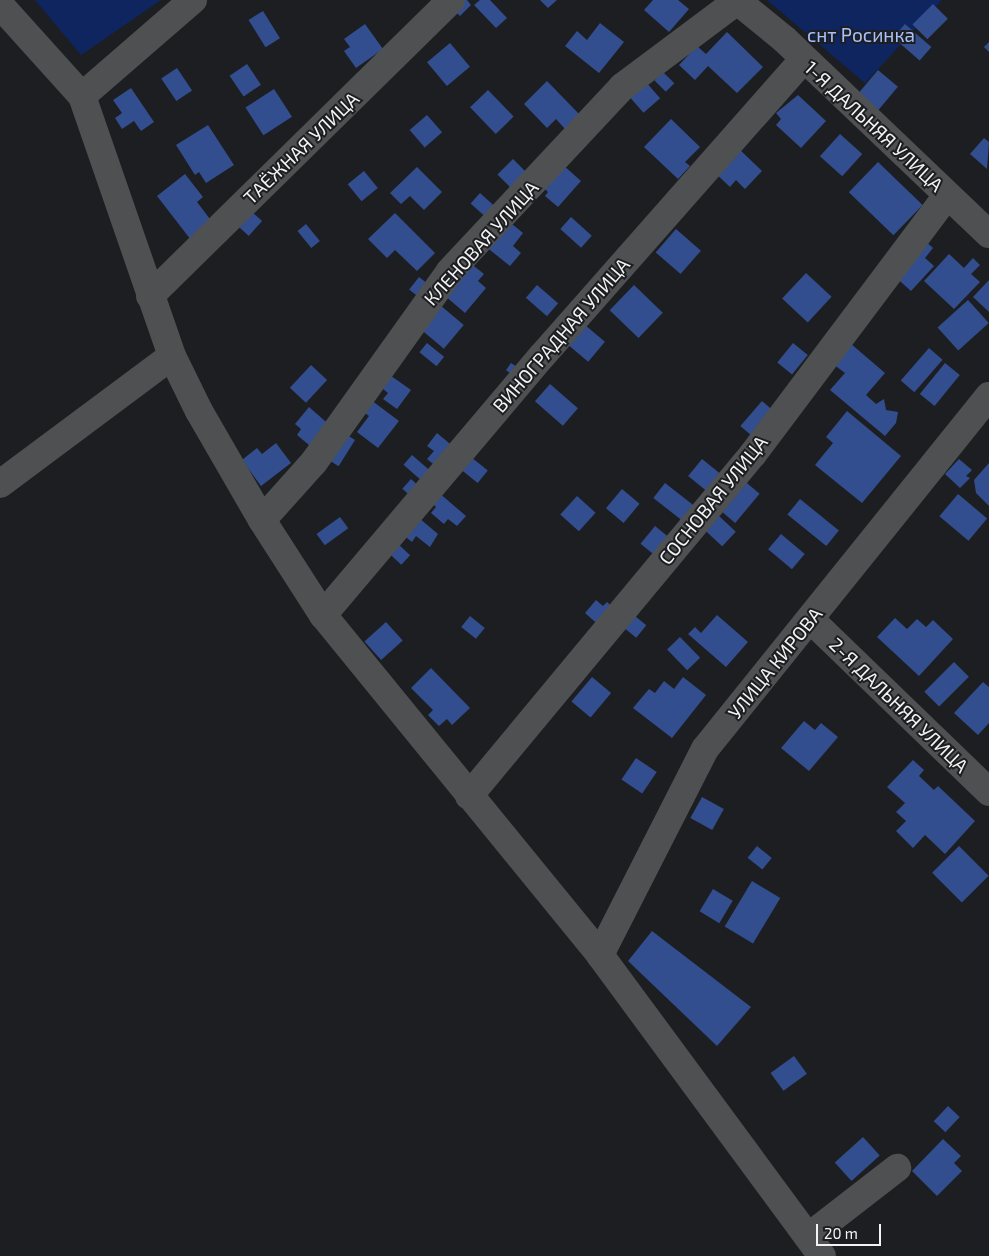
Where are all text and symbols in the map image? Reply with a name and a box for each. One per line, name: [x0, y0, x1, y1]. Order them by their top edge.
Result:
park label: снт Росинка: [807, 24, 915, 46]
street label: 1-Я ДАЛЬНЯЯ УЛИЦА: [800, 56, 948, 196]
street label: ТАЁЖНАЯ УЛИЦА: [239, 87, 363, 209]
street label: КЛЕНОВАЯ УЛИЦА: [419, 176, 543, 310]
street label: ВИНОГРАДНАЯ УЛИЦА: [488, 253, 634, 417]
street label: СОСНОВАЯ УЛИЦА: [654, 431, 772, 569]
street label: УЛИЦА КИРОВА: [723, 603, 827, 723]
street label: 2-Я ДАЛЬНЯЯ УЛИЦА: [825, 633, 973, 777]
scale bar: [819, 1214, 884, 1246]
text: 20 m: [824, 1224, 858, 1242]

